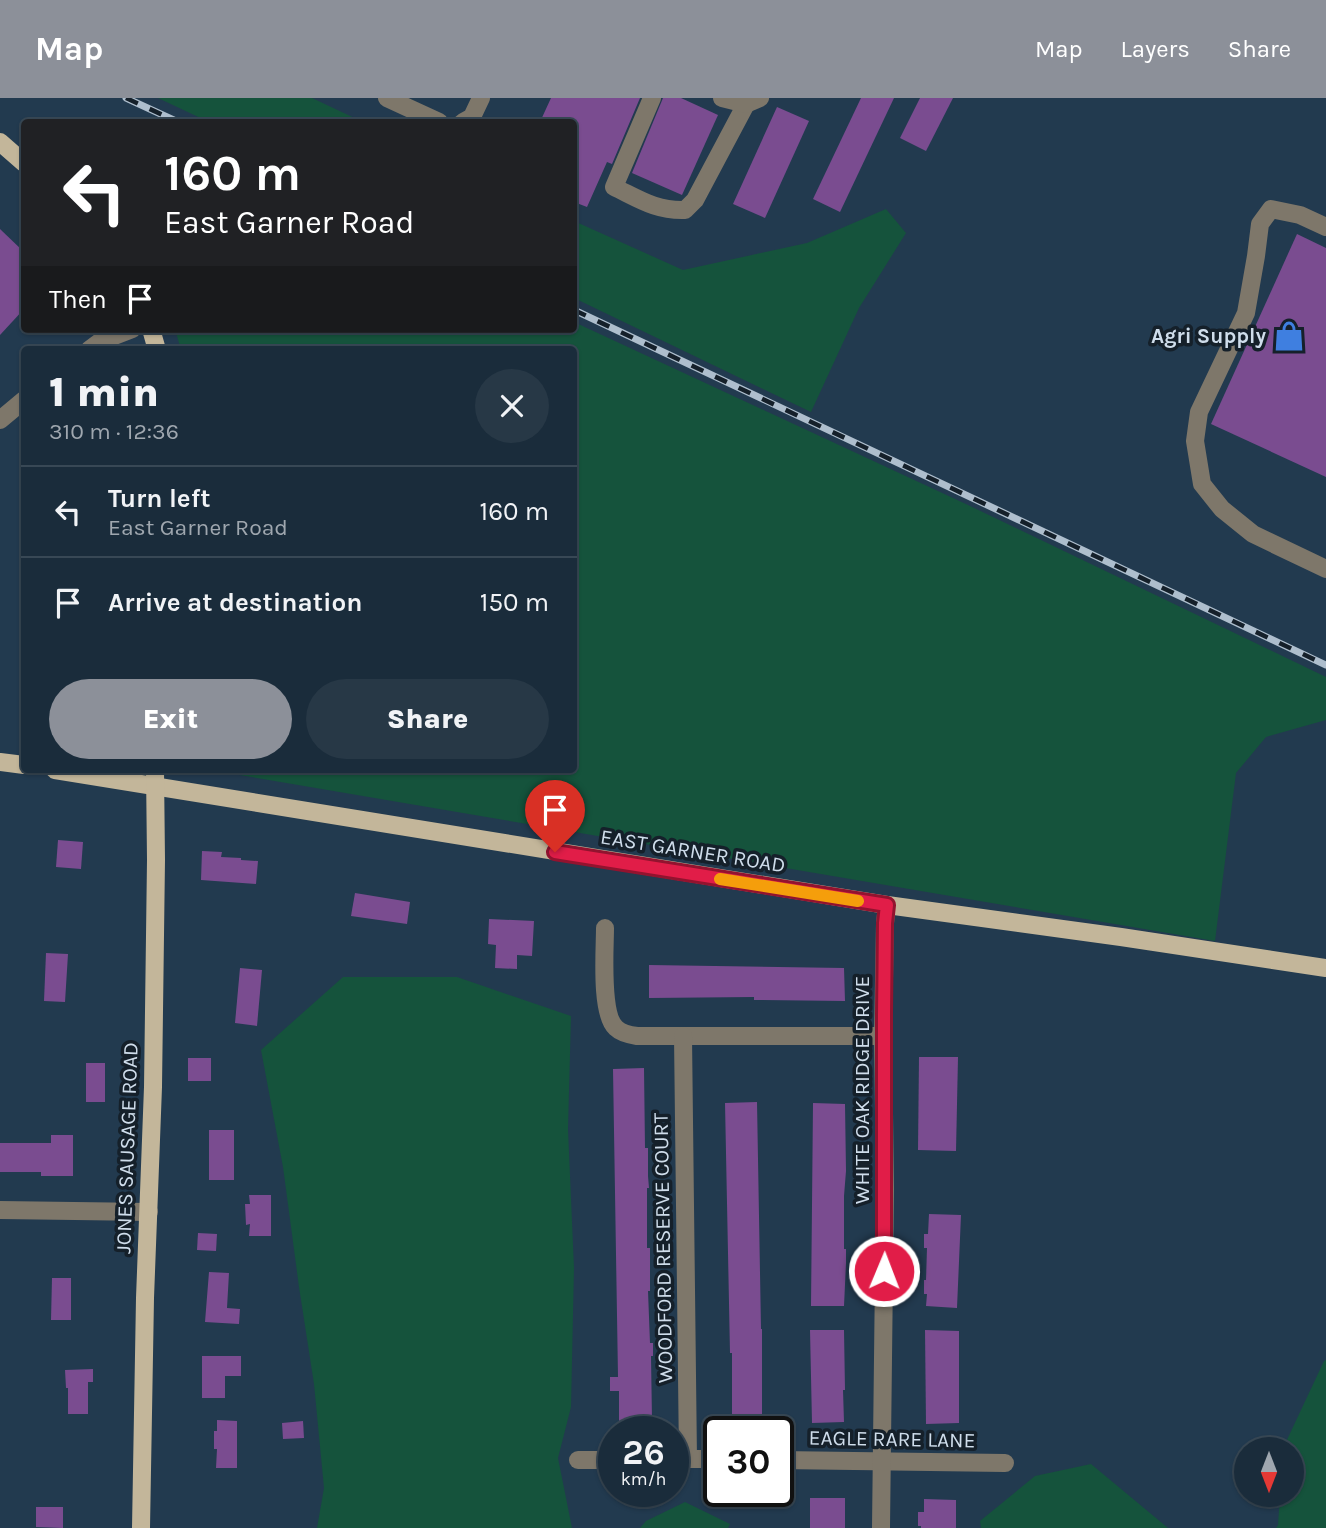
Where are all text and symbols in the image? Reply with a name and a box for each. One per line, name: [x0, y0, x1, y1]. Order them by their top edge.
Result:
text: Map: [35, 30, 103, 68]
text: Map: [1035, 35, 1083, 63]
text: Layers: [1121, 35, 1190, 63]
text: Share: [1228, 35, 1291, 63]
text: 160 m: [164, 145, 301, 202]
icon: left: [49, 147, 140, 238]
text: East Garner Road: [164, 204, 414, 241]
icon: arrive: [121, 280, 159, 318]
text: Then: [49, 284, 107, 315]
shop icon: Agri Supply: [1272, 319, 1306, 353]
place label: Agri Supply: [1151, 324, 1266, 348]
text: 1 min: [49, 367, 159, 417]
button: close: [475, 369, 549, 443]
text: 310 m · 12:36: [49, 418, 179, 445]
text: Turn left: [108, 483, 210, 514]
icon: left: [49, 493, 87, 531]
text: 160 m: [480, 496, 549, 527]
text: East Garner Road: [108, 514, 288, 541]
icon: arrive: [49, 584, 87, 622]
text: Arrive at destination: [108, 587, 362, 618]
text: 150 m: [480, 587, 549, 618]
button: Exit: [49, 679, 292, 759]
button: Share: [306, 679, 549, 759]
pin: [525, 780, 585, 852]
icon: arrive: [536, 791, 574, 829]
street label: EAST GARNER ROAD: [599, 825, 787, 877]
street label: WHITE OAK RIDGE DRIVE: [850, 976, 874, 1204]
street label: JONES SAUSAGE ROAD: [111, 1042, 143, 1254]
street label: WOODFORD RESERVE COURT: [649, 1112, 677, 1383]
position arrow: [847, 1234, 921, 1308]
speed limit sign: 30: [703, 1416, 794, 1507]
street label: EAGLE RARE LANE: [808, 1426, 976, 1452]
text: 26: [622, 1432, 665, 1473]
north arrow: [1234, 1437, 1304, 1507]
map controls: [1234, 1437, 1304, 1507]
text: km/h: [621, 1468, 666, 1490]

